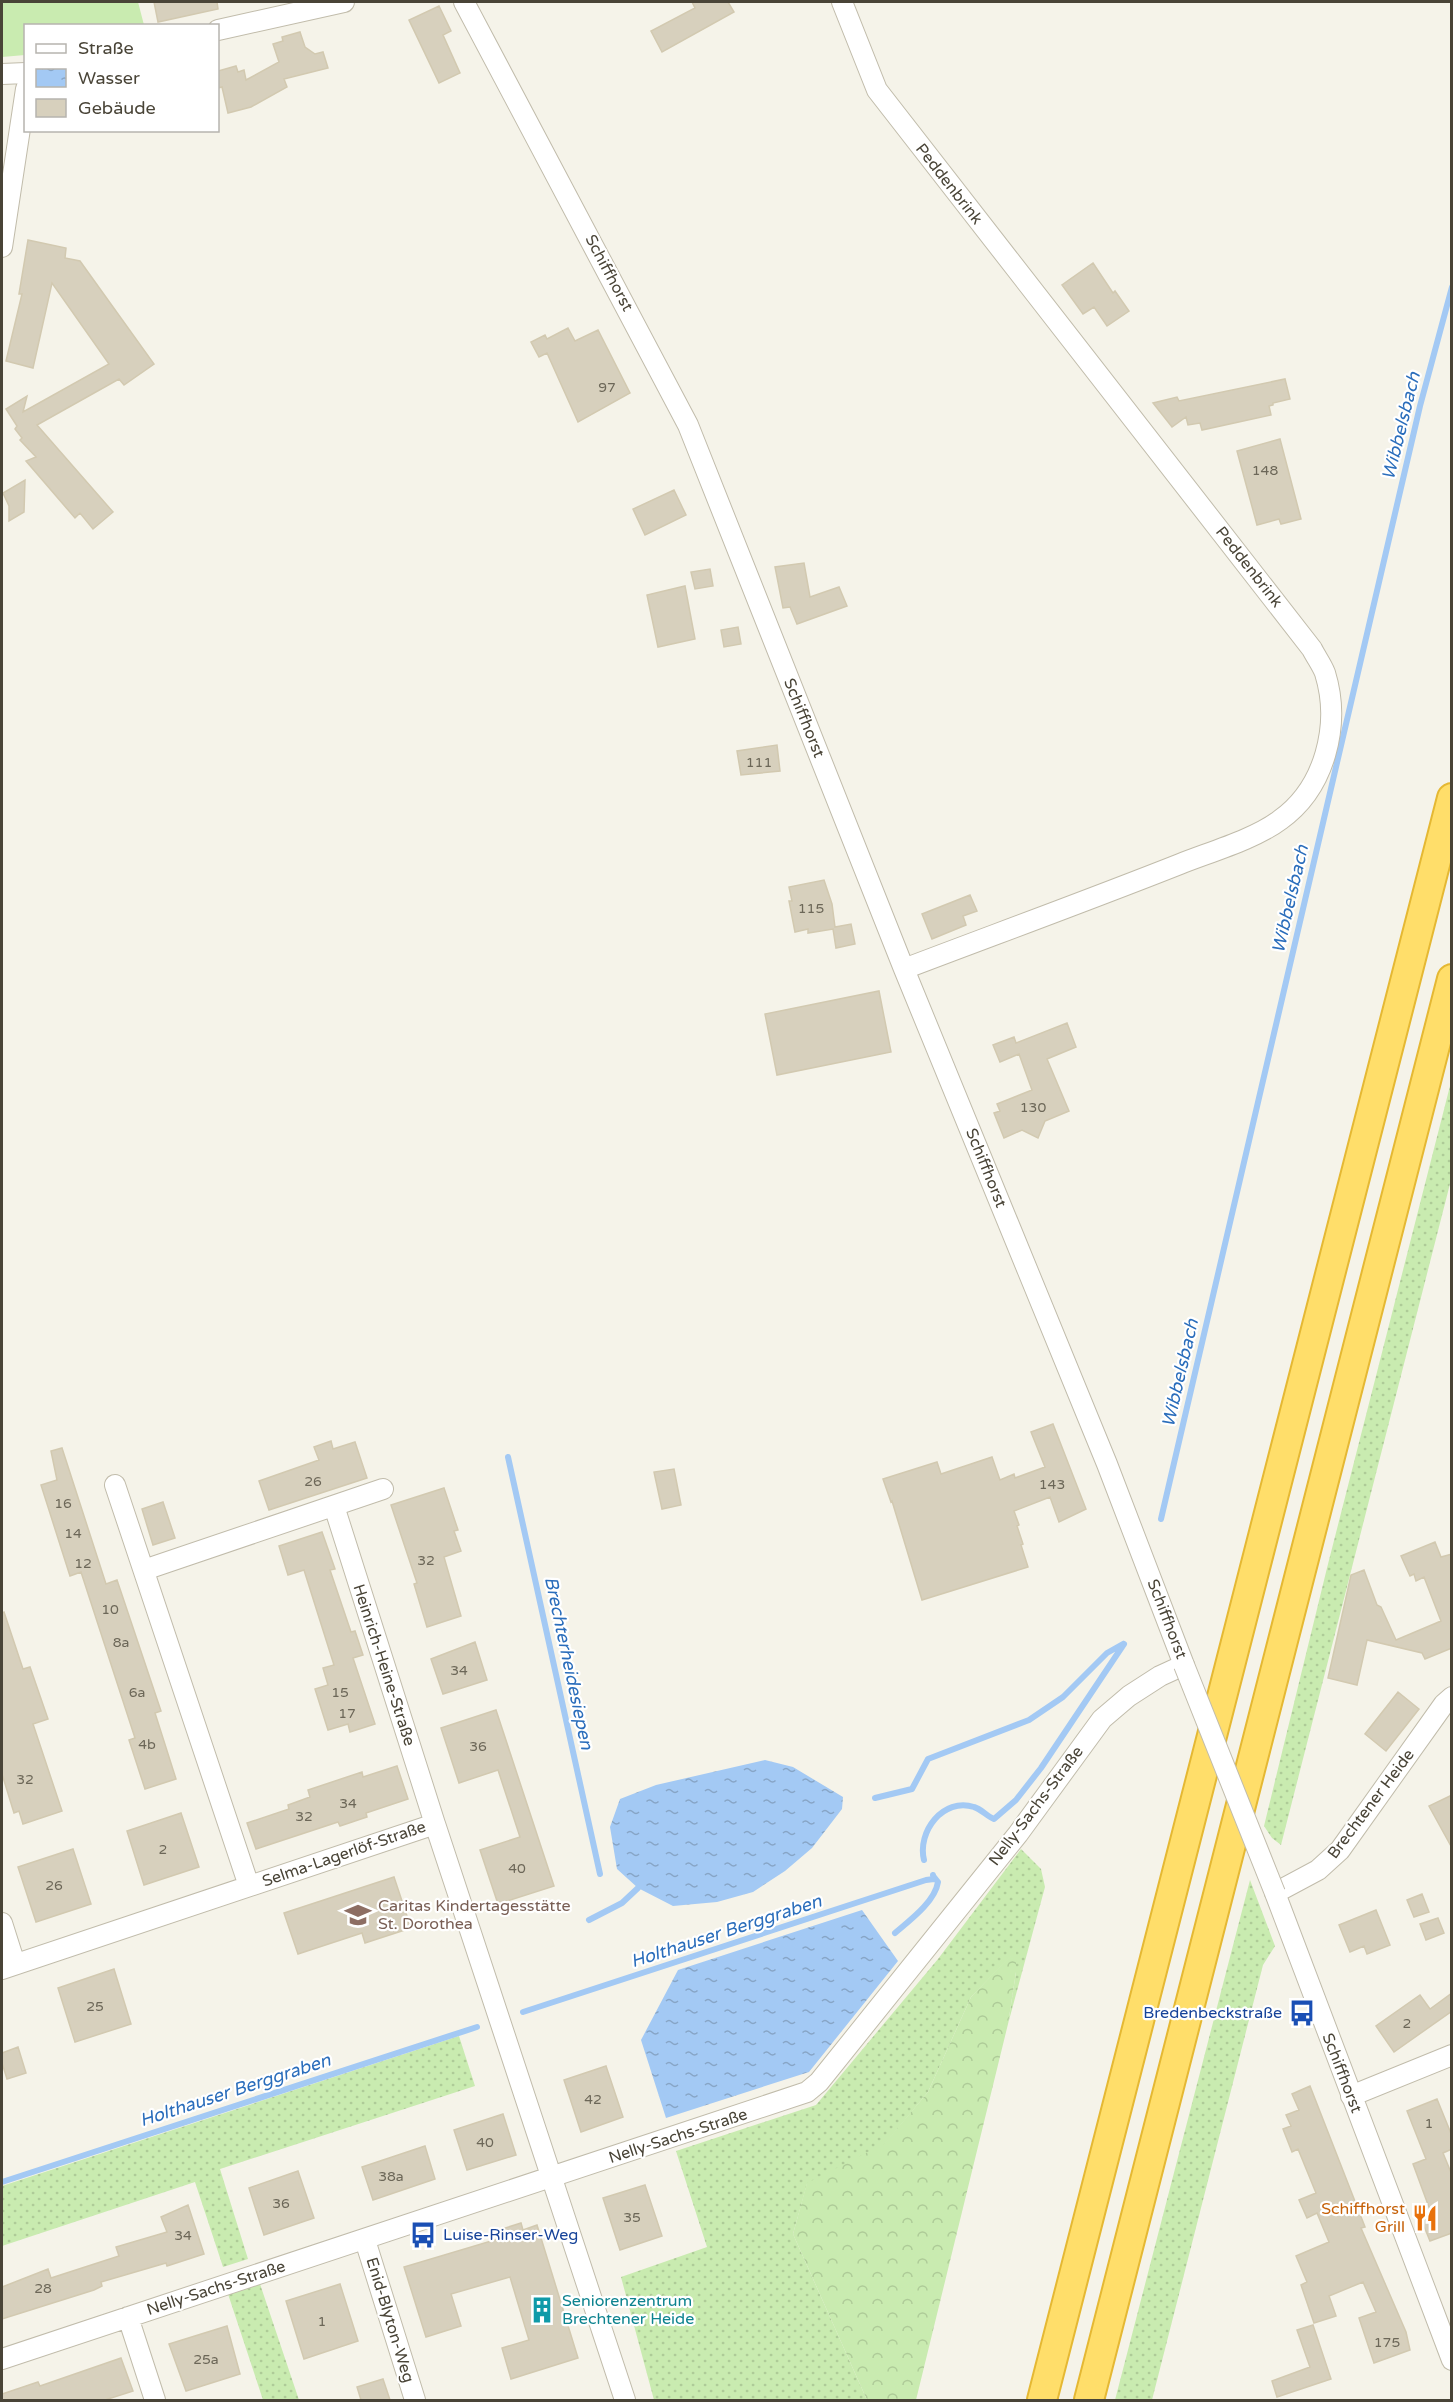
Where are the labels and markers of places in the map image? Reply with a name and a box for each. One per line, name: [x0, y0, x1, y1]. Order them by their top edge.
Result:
place label: Caritas Kindertagesstätte St. Dorothea: [378, 1896, 571, 1934]
school or university icon: Caritas Kindertagesstätte St. Dorothea: [343, 1900, 373, 1930]
bus stop icon: Bredenbeckstraße: [1287, 1998, 1317, 2028]
place label: Bredenbeckstraße: [1143, 2003, 1282, 2023]
place label: Schiffhorst Grill: [1321, 2199, 1405, 2237]
restaurant icon: Schiffhorst Grill: [1410, 2203, 1440, 2233]
bus stop icon: Luise-Rinser-Weg: [408, 2220, 438, 2250]
place label: Luise-Rinser-Weg: [443, 2225, 578, 2245]
place label: Seniorenzentrum Brechtener Heide: [562, 2291, 694, 2329]
building icon: Seniorenzentrum Brechtener Heide: [527, 2295, 557, 2325]

